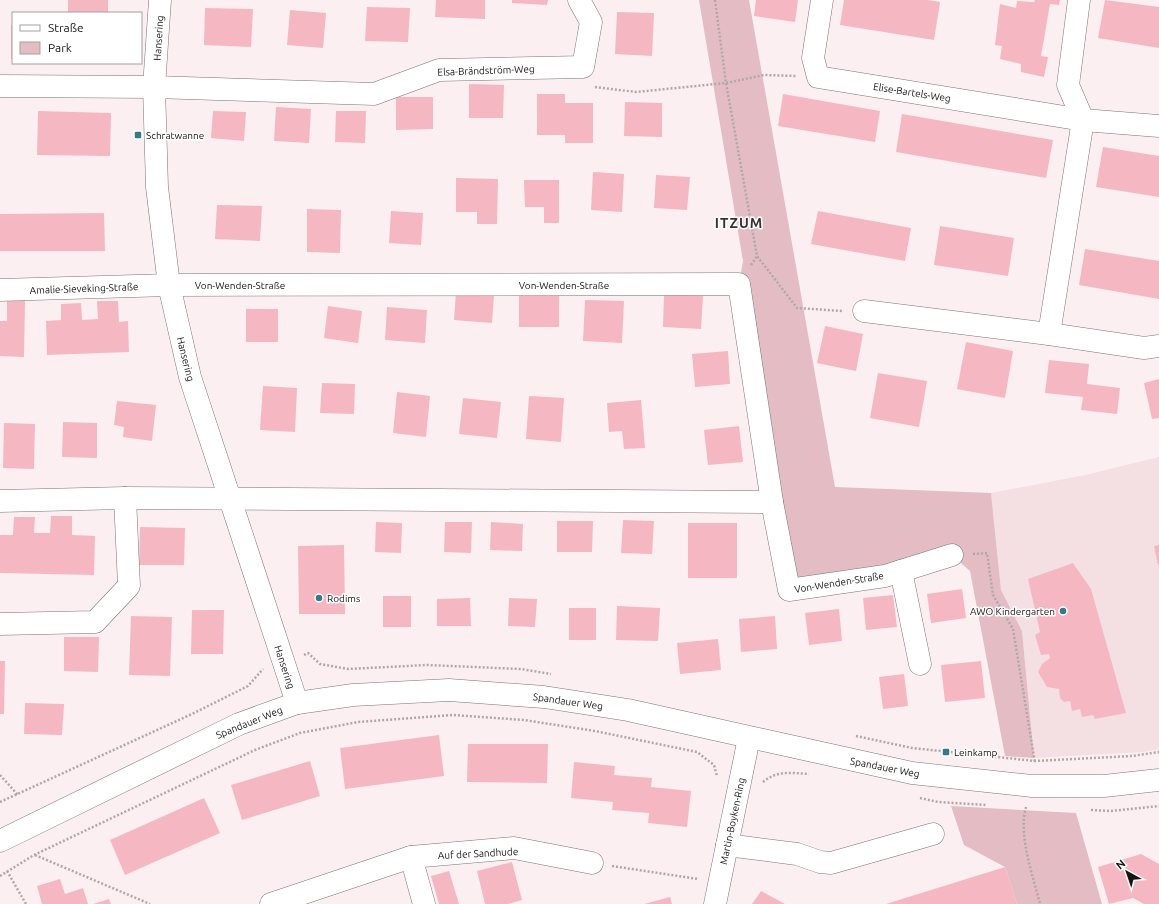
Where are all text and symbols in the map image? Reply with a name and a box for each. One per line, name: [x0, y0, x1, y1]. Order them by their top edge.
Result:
legend: [12, 12, 142, 64]
street label: Hansering: [151, 15, 166, 61]
text: Straße: [48, 21, 84, 34]
text: Park: [48, 41, 72, 54]
street label: Elsa-Brändström-Weg: [437, 63, 535, 78]
street label: Elise-Bartels-Weg: [872, 81, 951, 104]
marker: Schratwanne: [133, 130, 143, 140]
place label: Schratwanne: [146, 130, 204, 141]
district label: ITZUM: [715, 215, 763, 231]
street label: Von-Wenden-Straße: [195, 280, 285, 291]
street label: Von-Wenden-Straße: [519, 280, 609, 291]
street label: Amalie-Sieveking-Straße: [29, 281, 139, 296]
street label: Hansering: [175, 336, 196, 382]
street label: Von-Wenden-Straße: [794, 570, 885, 595]
marker: Rodims: [314, 593, 324, 603]
place label: Rodims: [327, 593, 360, 604]
place label: AWO Kindergarten: [970, 606, 1055, 617]
marker: AWO Kindergarten: [1058, 606, 1068, 616]
street label: Hansering: [272, 644, 297, 690]
street label: Spandauer Weg: [532, 691, 604, 712]
street label: Spandauer Weg: [214, 704, 284, 741]
marker: Leinkamp: [941, 747, 951, 757]
place label: Leinkamp: [954, 747, 998, 758]
street label: Spandauer Weg: [849, 755, 921, 780]
street label: Martin-Boyken-Ring: [718, 777, 747, 866]
street label: Auf der Sandhude: [438, 846, 519, 861]
north arrow: [1107, 852, 1147, 892]
text: N: [1114, 857, 1128, 872]

